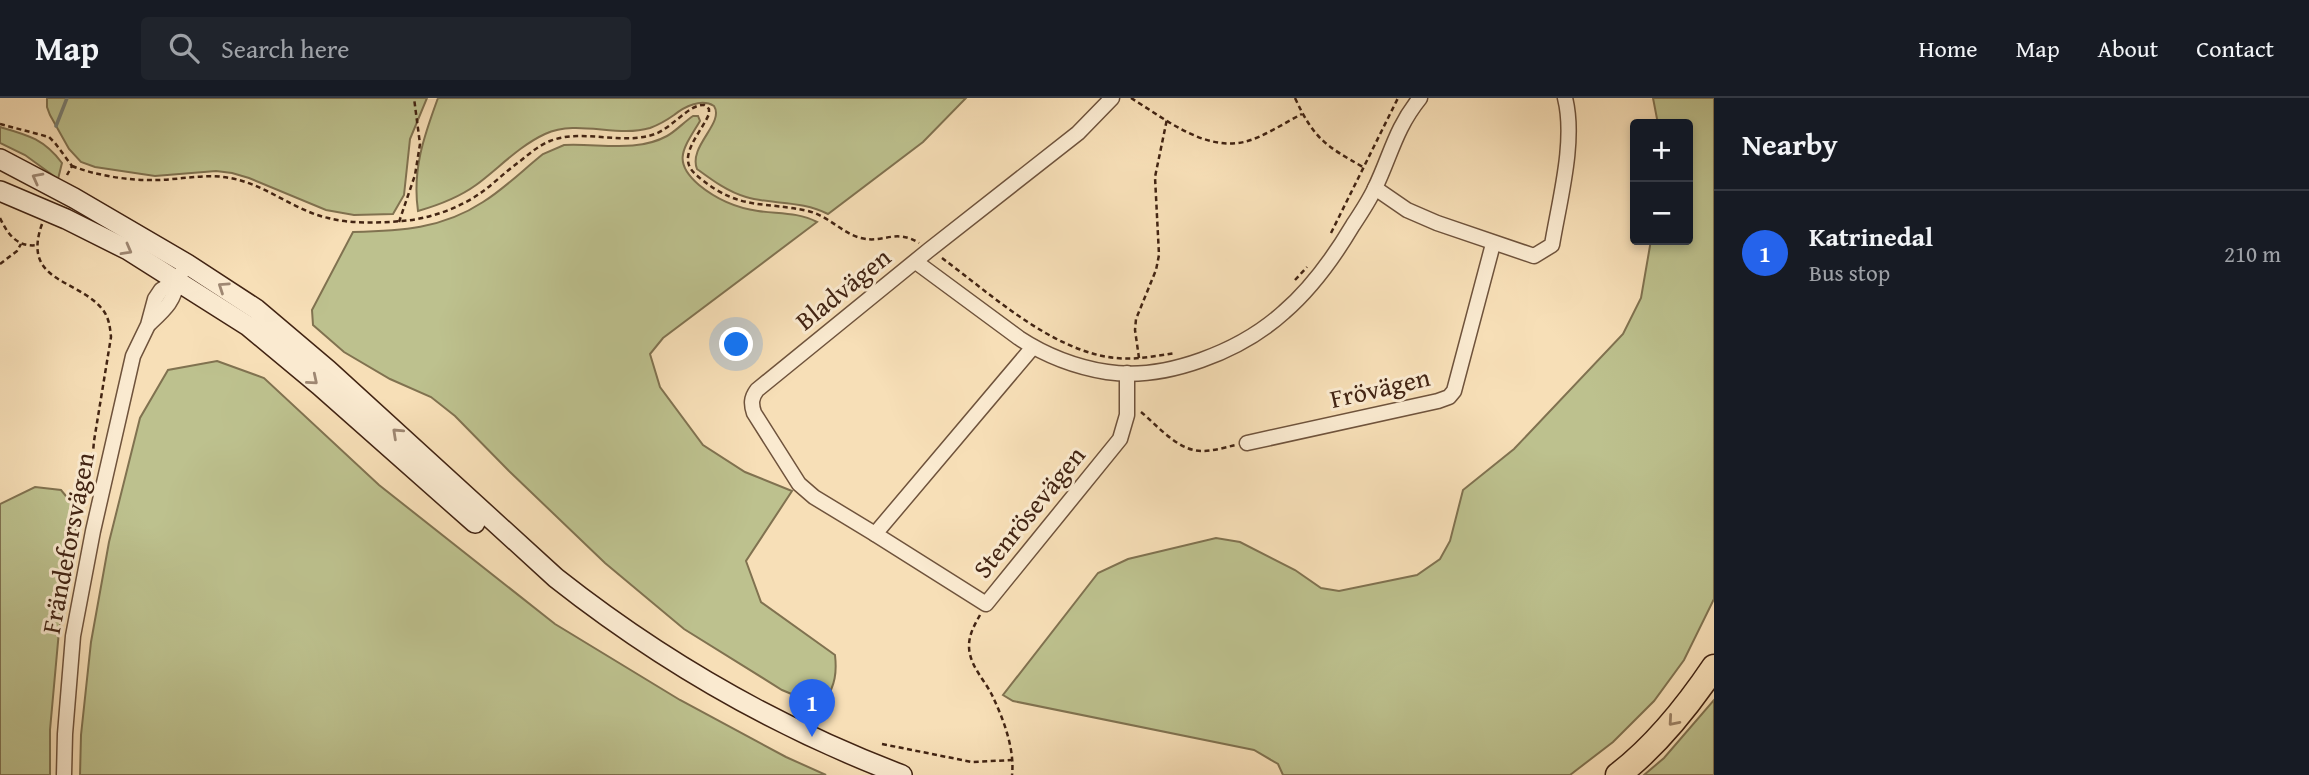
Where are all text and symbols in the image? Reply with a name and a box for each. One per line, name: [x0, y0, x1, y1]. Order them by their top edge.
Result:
search box: [141, 17, 631, 80]
text: Map: [35, 24, 99, 72]
icon: search: [165, 29, 203, 67]
text: Search here: [221, 29, 349, 68]
text: Home: [1919, 31, 1978, 66]
text: Map: [2016, 31, 2060, 66]
text: About: [2098, 31, 2158, 66]
text: Contact: [2196, 31, 2274, 66]
map controls: [1630, 119, 1693, 245]
button: +: [1630, 119, 1693, 182]
text: Nearby: [1742, 122, 1838, 166]
one-way arrow: [32, 173, 44, 187]
button: −: [1630, 182, 1693, 245]
text: Katrinedal: [1809, 217, 1933, 256]
text: 1: [1759, 237, 1771, 270]
text: 210 m: [2224, 237, 2281, 270]
street label: Bladvägen: [786, 238, 899, 339]
one-way arrow: [119, 242, 132, 255]
text: Bus stop: [1809, 256, 1890, 289]
one-way arrow: [218, 283, 231, 296]
your location: [719, 327, 753, 361]
street label: Frövägen: [1326, 357, 1434, 418]
one-way arrow: [304, 372, 317, 384]
one-way arrow: [392, 429, 405, 442]
street label: Stenrösevägen: [963, 437, 1094, 586]
street label: Frändeforsvägen: [31, 448, 104, 637]
pin: 1: [789, 679, 835, 737]
one-way arrow: [1669, 713, 1681, 726]

